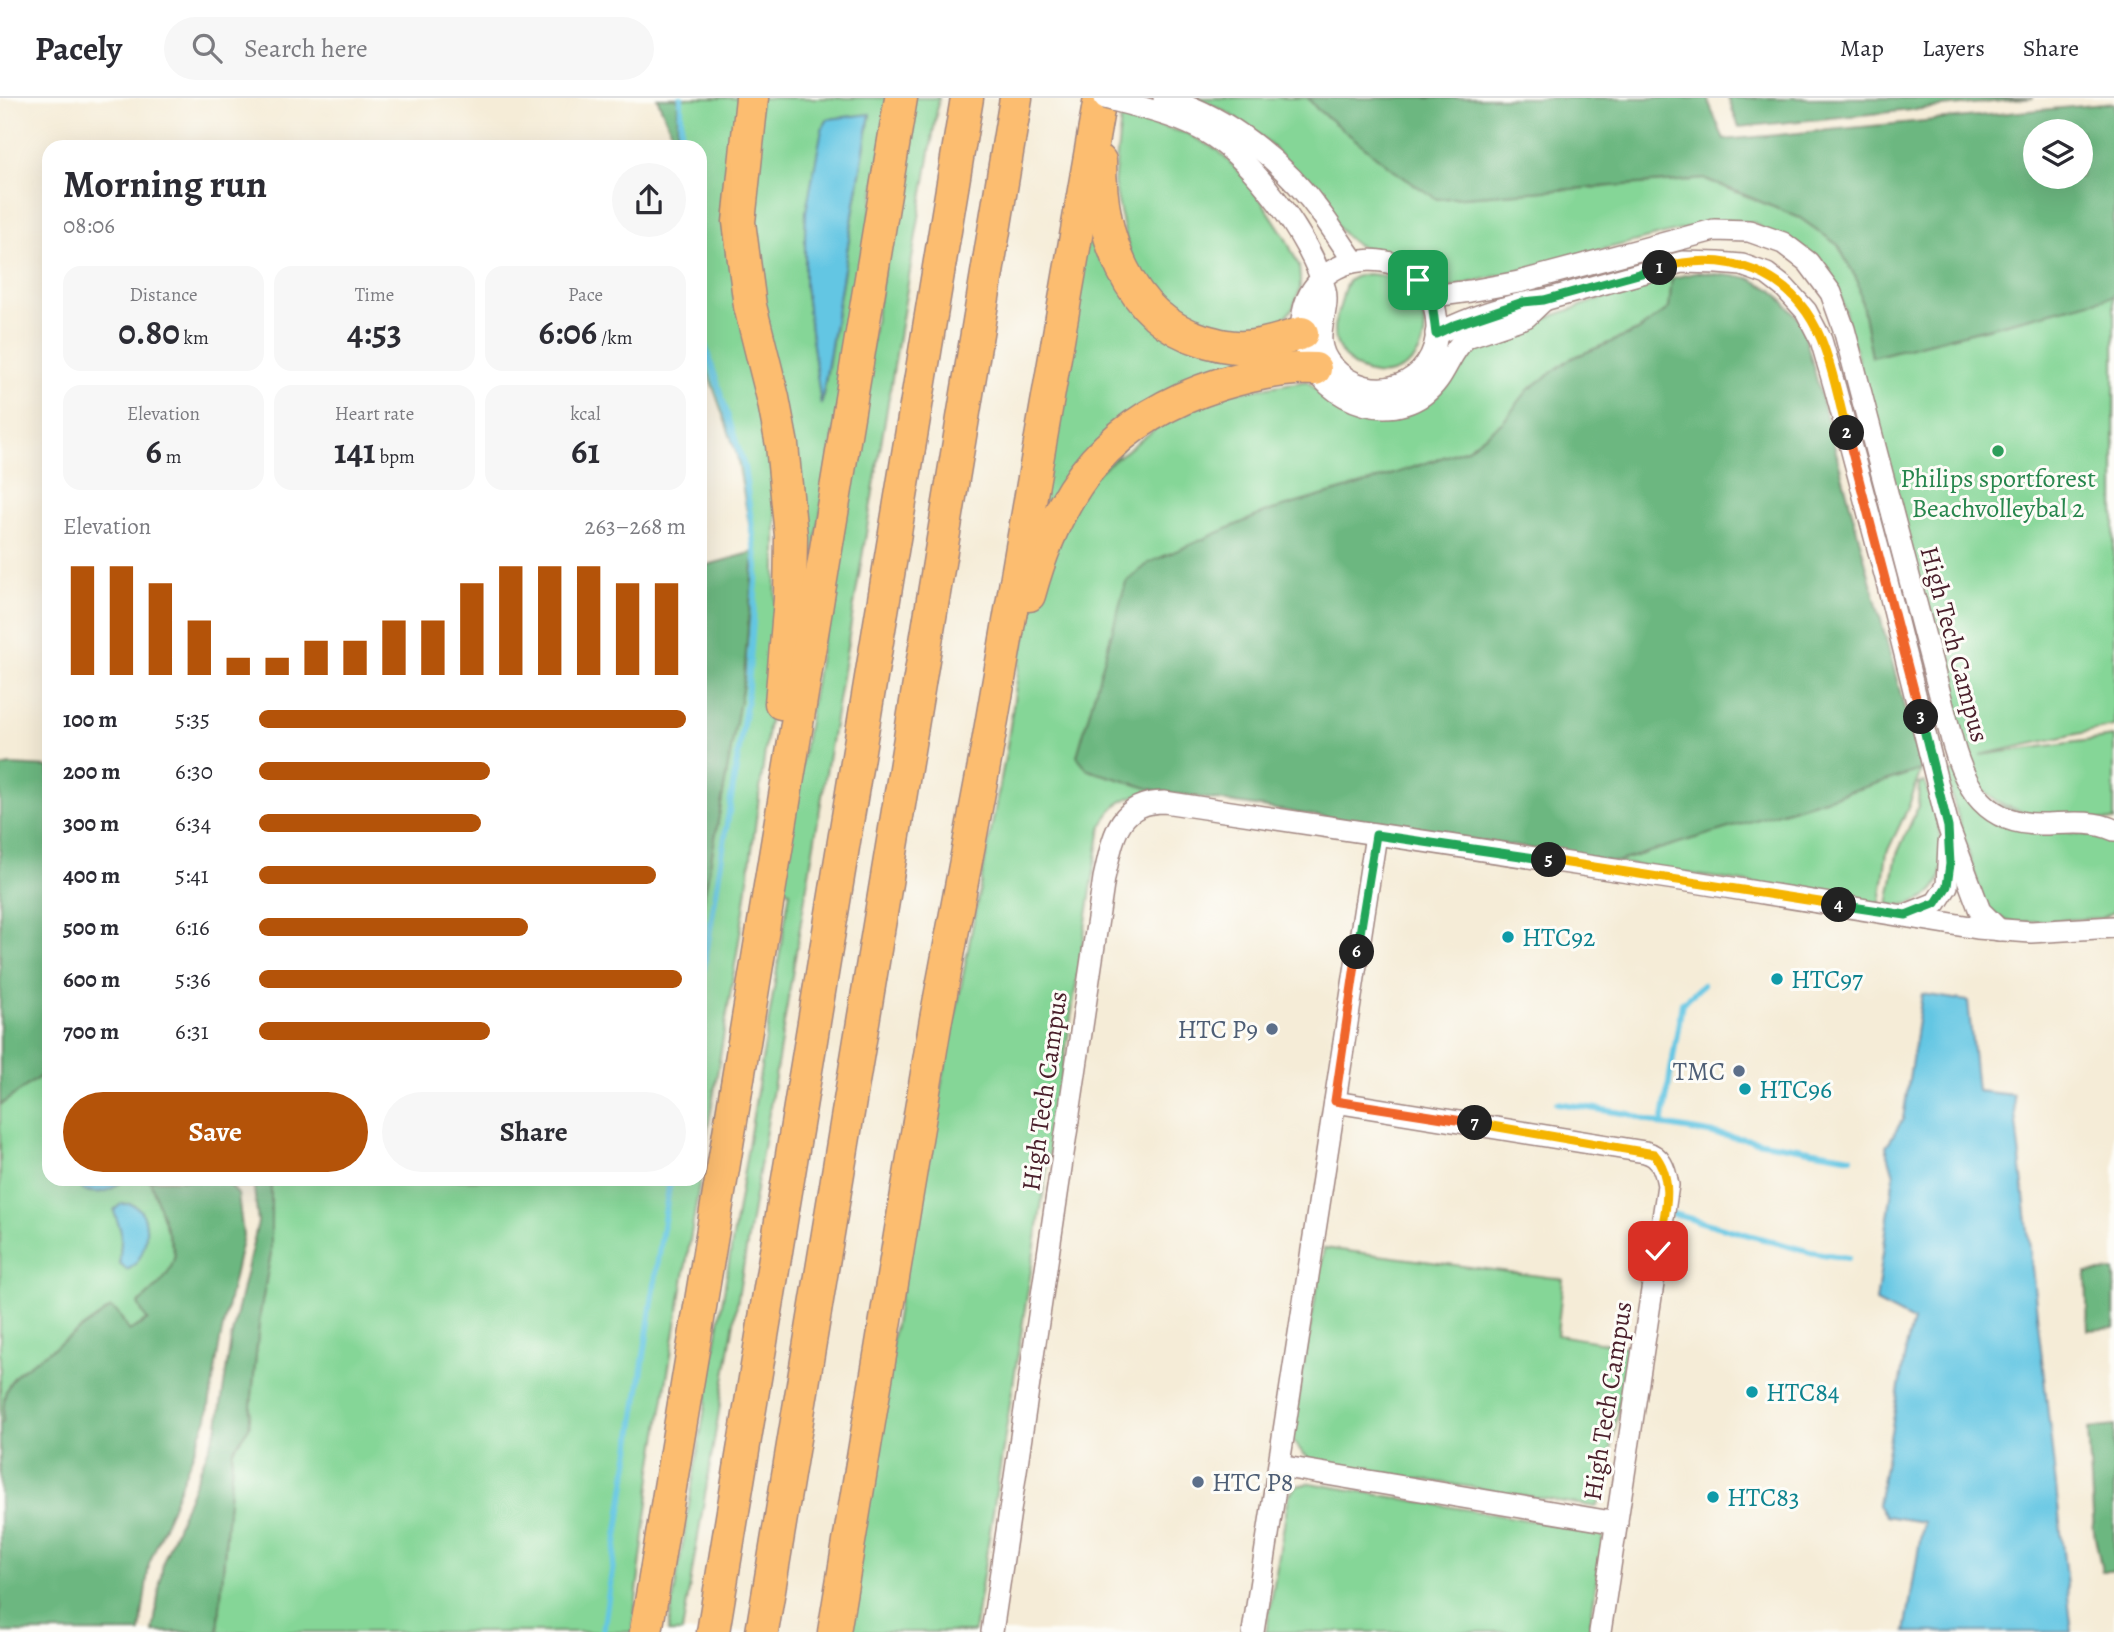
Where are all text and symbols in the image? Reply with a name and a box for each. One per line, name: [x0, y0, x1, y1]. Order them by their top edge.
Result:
search box: [164, 17, 654, 80]
text: Pacely: [35, 26, 122, 71]
icon: search: [188, 29, 226, 67]
text: Search here: [244, 31, 368, 66]
text: Map: [1840, 32, 1884, 64]
text: Layers: [1922, 32, 1985, 64]
text: Share: [2023, 32, 2079, 64]
map controls: [2023, 119, 2093, 189]
button: layers: [2023, 119, 2093, 189]
text: Morning run: [63, 158, 267, 210]
button: share: [612, 163, 686, 237]
text: 08:06: [63, 210, 115, 241]
pin: [1388, 250, 1448, 310]
pin: 1: [1642, 250, 1678, 286]
text: 1: [1656, 254, 1663, 280]
icon: arrive: [1399, 261, 1437, 299]
text: Distance: [129, 282, 198, 308]
text: Time: [355, 282, 394, 308]
text: Pace: [568, 282, 603, 308]
text: 0.80: [118, 308, 180, 356]
text: 4:53: [347, 308, 402, 356]
text: 6:06: [539, 308, 597, 356]
text: km: [180, 325, 209, 351]
text: /km: [597, 325, 632, 351]
text: Elevation: [127, 401, 200, 427]
text: Heart rate: [335, 401, 414, 427]
text: kcal: [570, 401, 601, 427]
pin: 2: [1829, 416, 1864, 450]
text: 2: [1842, 419, 1851, 445]
text: 6: [146, 427, 162, 475]
text: 141: [334, 427, 376, 475]
text: 61: [571, 427, 600, 475]
marker: Philips sportforest Beachvolleybal 2: [1990, 443, 2006, 459]
text: m: [162, 444, 181, 470]
text: bpm: [376, 444, 415, 470]
place label: Philips sportforest Beachvolleybal 2: [1900, 461, 2096, 526]
text: Elevation: [63, 511, 151, 542]
text: 263–268 m: [585, 511, 686, 542]
street label: High Tech Campus: [1912, 542, 1997, 746]
pin: 3: [1904, 700, 1938, 734]
text: 3: [1916, 703, 1925, 729]
text: 100 m: [63, 704, 118, 735]
text: 5:35: [175, 704, 210, 735]
text: 200 m: [63, 756, 121, 787]
text: 6:30: [175, 756, 213, 787]
text: 300 m: [63, 808, 119, 839]
text: 6:34: [175, 808, 211, 839]
pin: 5: [1532, 842, 1566, 878]
text: 5: [1544, 846, 1553, 872]
text: 400 m: [63, 860, 120, 891]
text: 5:41: [175, 860, 209, 891]
pin: 4: [1822, 888, 1856, 922]
text: 4: [1834, 891, 1843, 917]
text: 500 m: [63, 912, 119, 943]
text: 6:16: [175, 912, 210, 943]
place label: HTC92: [1522, 920, 1595, 955]
marker: HTC92: [1500, 929, 1516, 945]
pin: 6: [1340, 934, 1374, 970]
text: 6: [1352, 938, 1361, 964]
place label: HTC97: [1791, 962, 1863, 997]
text: 600 m: [63, 964, 120, 995]
text: 5:36: [175, 964, 211, 995]
marker: HTC97: [1769, 971, 1785, 987]
street label: High Tech Campus: [1013, 989, 1076, 1193]
place label: HTC P9: [1177, 1012, 1258, 1047]
text: 700 m: [63, 1016, 119, 1047]
text: 6:31: [175, 1016, 209, 1047]
marker: HTC P9: [1264, 1021, 1280, 1037]
place label: TMC: [1673, 1054, 1725, 1089]
marker: TMC: [1731, 1063, 1747, 1079]
place label: HTC96: [1759, 1072, 1832, 1107]
marker: HTC96: [1737, 1081, 1753, 1097]
button: Save: [63, 1092, 368, 1172]
button: Share: [382, 1092, 686, 1172]
pin: 7: [1458, 1105, 1492, 1140]
text: 7: [1470, 1109, 1479, 1135]
pin: [1628, 1221, 1688, 1281]
icon: check: [1639, 1232, 1677, 1270]
street label: High Tech Campus: [1574, 1299, 1641, 1503]
place label: HTC84: [1766, 1375, 1840, 1410]
marker: HTC84: [1744, 1384, 1760, 1400]
place label: HTC P8: [1212, 1465, 1293, 1500]
marker: HTC P8: [1190, 1474, 1206, 1490]
place label: HTC83: [1727, 1480, 1800, 1515]
marker: HTC83: [1705, 1489, 1721, 1505]

